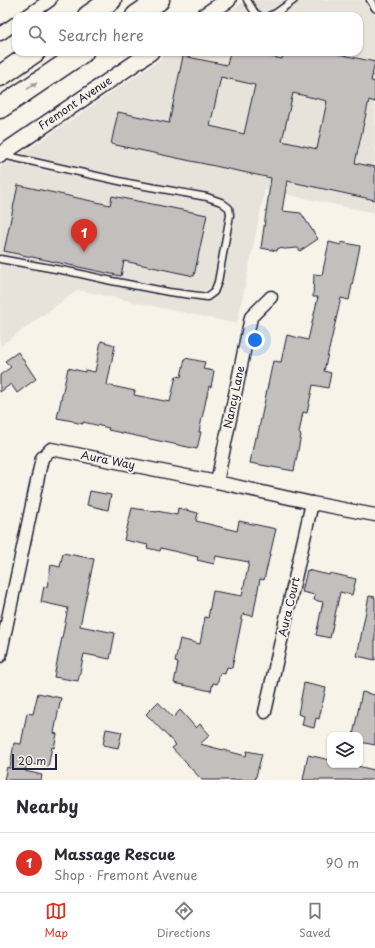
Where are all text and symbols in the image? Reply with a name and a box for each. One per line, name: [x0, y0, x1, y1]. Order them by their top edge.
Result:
search box: [12, 12, 363, 56]
icon: search: [26, 23, 48, 45]
text: Search here: [58, 23, 144, 46]
street label: Fremont Avenue: [35, 72, 115, 133]
one-way arrow: [27, 82, 37, 90]
pin: 1: [71, 219, 97, 252]
your location: [245, 330, 265, 350]
street label: Nancy Lane: [219, 364, 248, 430]
street label: Aura Way: [80, 446, 137, 473]
street label: Aura Court: [273, 575, 304, 638]
map controls: [327, 732, 363, 768]
button: layers: [327, 732, 363, 768]
scale bar: [12, 752, 57, 771]
text: 20 m: [18, 752, 46, 769]
text: Nearby: [16, 793, 78, 819]
text: Massage Rescue: [54, 842, 176, 865]
text: 1: [26, 853, 32, 872]
text: 90 m: [326, 853, 359, 872]
text: Shop · Fremont Avenue: [54, 865, 198, 884]
tab: Map: [44, 900, 68, 941]
tab: Directions: [157, 900, 210, 941]
tab: Saved: [299, 900, 331, 941]

